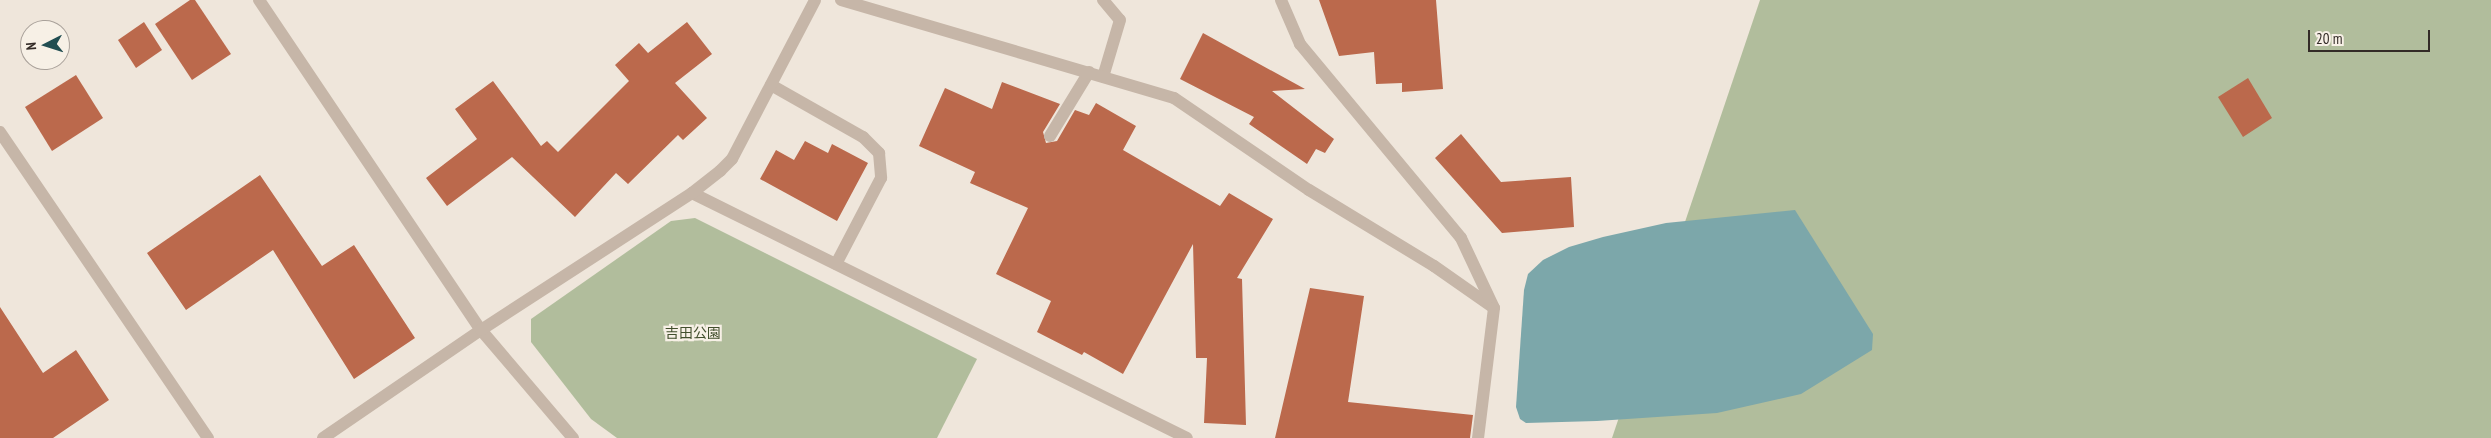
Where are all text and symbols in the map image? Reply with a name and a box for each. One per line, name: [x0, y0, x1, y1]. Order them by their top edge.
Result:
north arrow: [20, 20, 70, 70]
scale bar: [2311, 20, 2434, 52]
text: 20 m: [2316, 29, 2342, 48]
text: N: [22, 42, 40, 51]
park label: 吉田公園: [665, 325, 721, 341]

